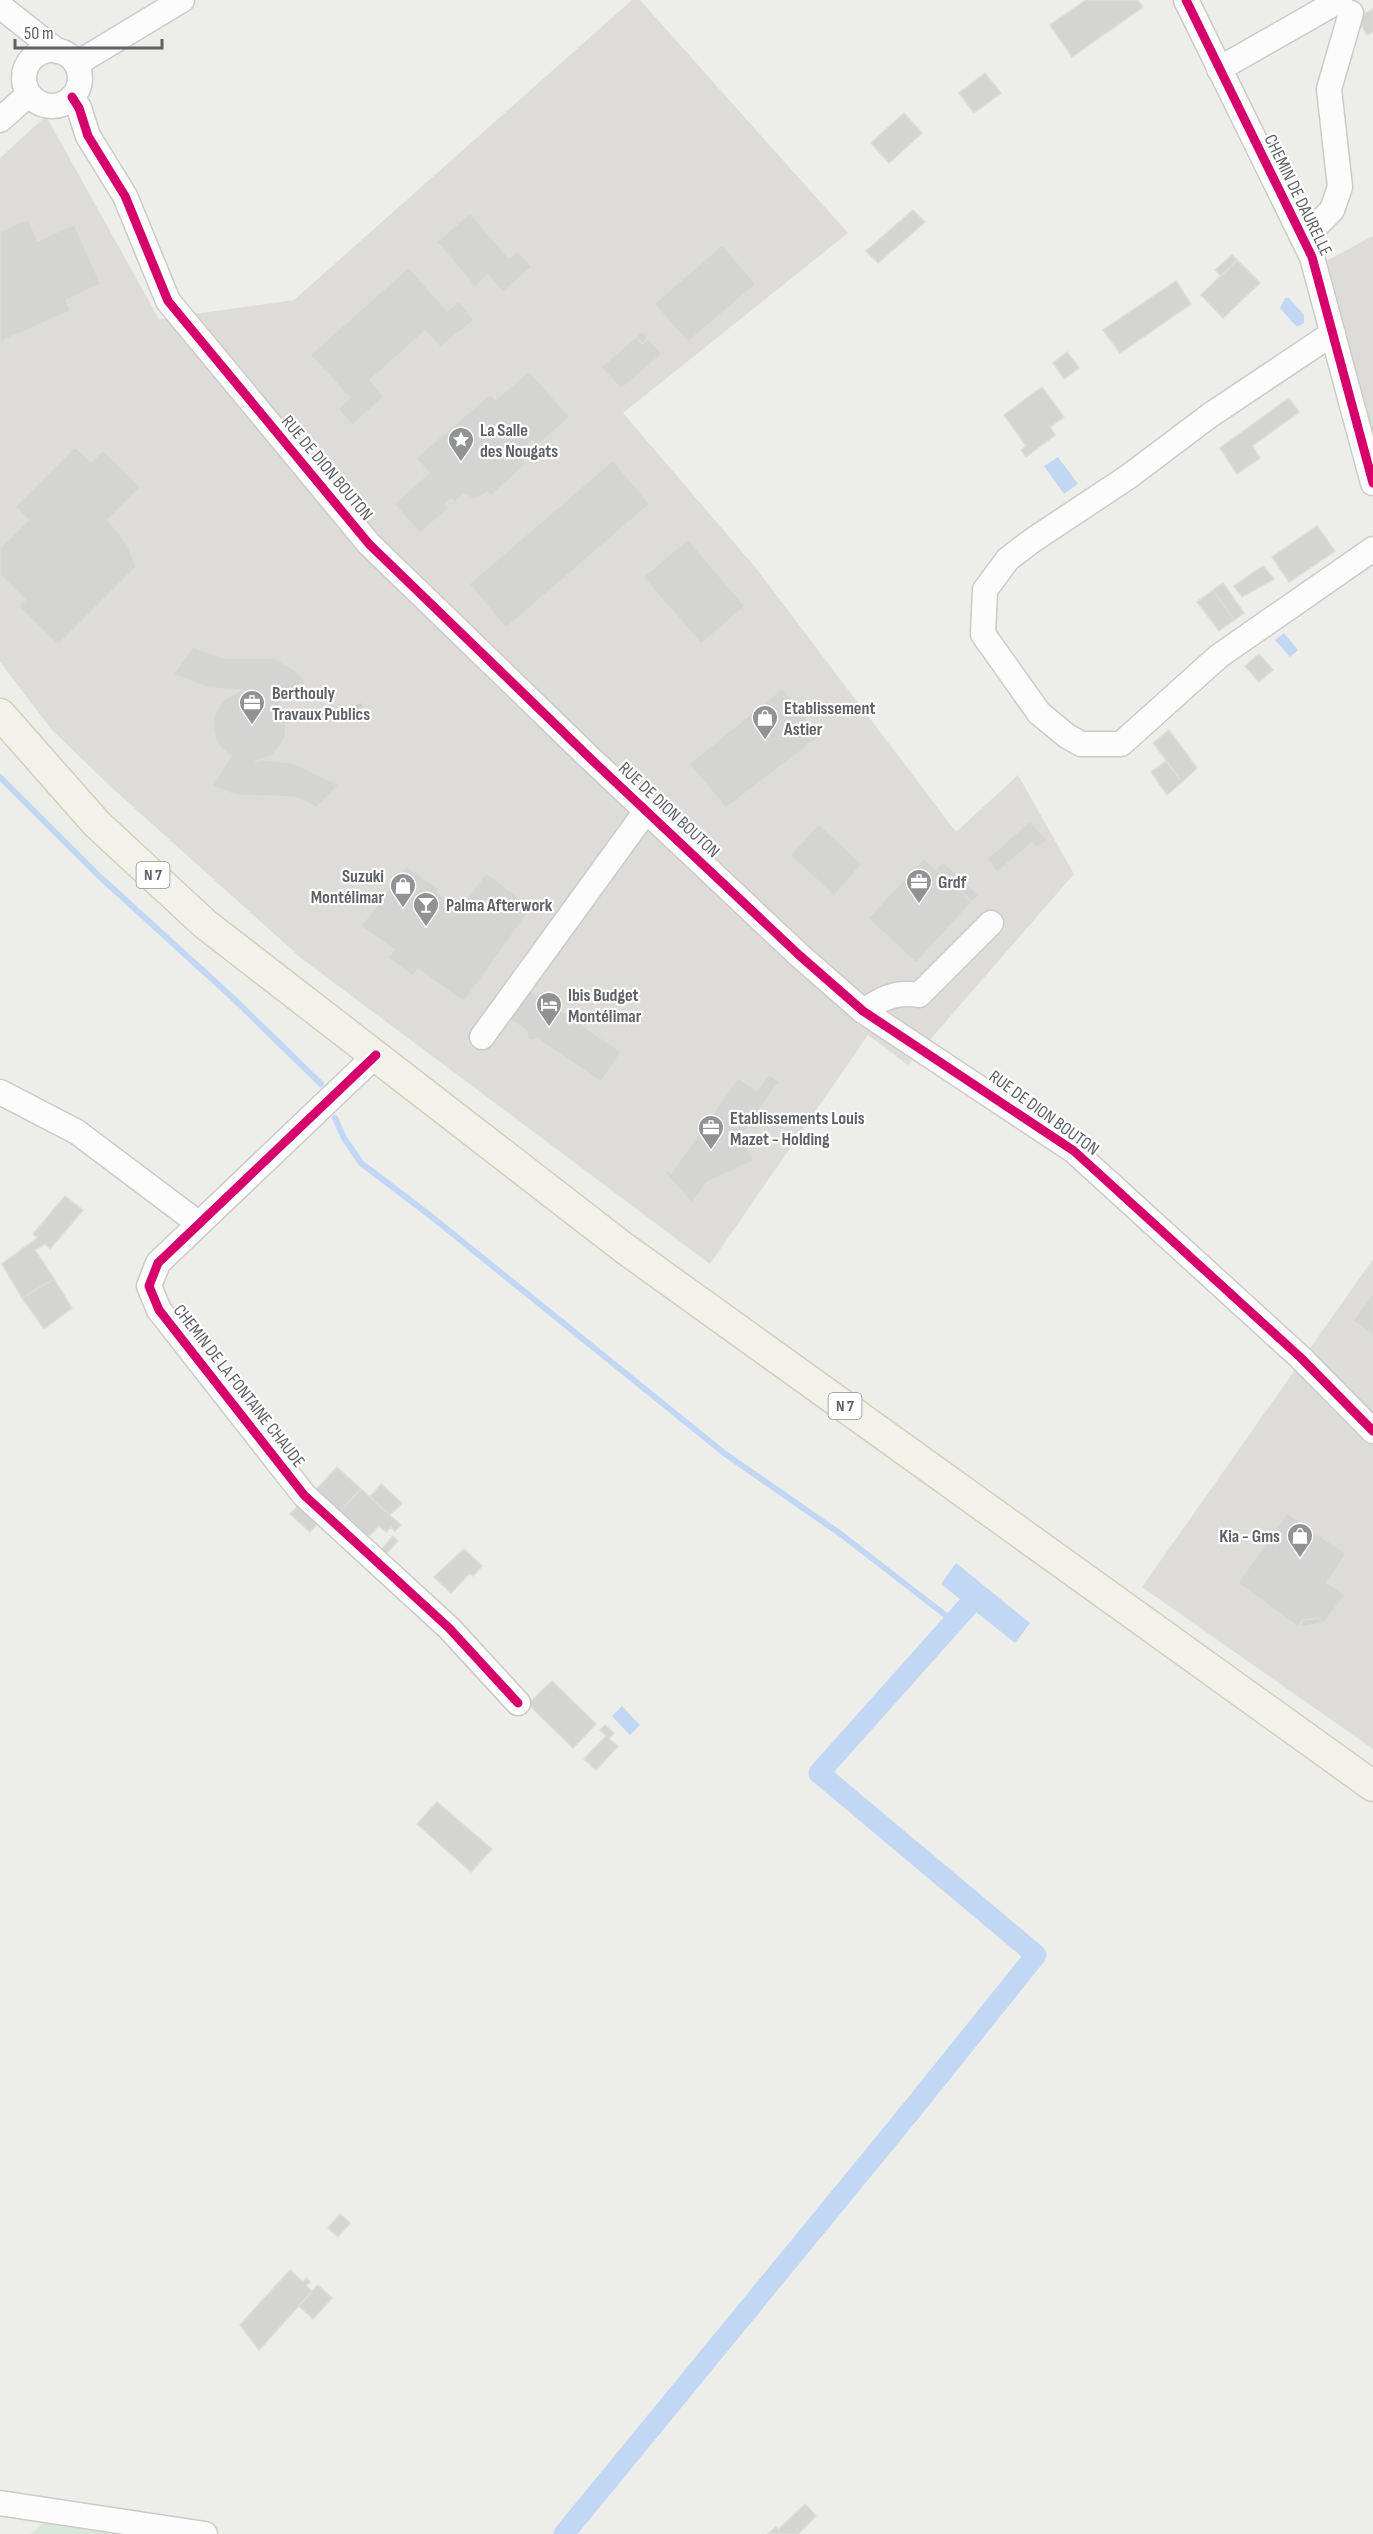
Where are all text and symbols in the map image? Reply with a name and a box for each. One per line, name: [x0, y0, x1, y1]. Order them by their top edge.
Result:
scale bar: [15, 12, 162, 50]
text: 50 m: [24, 23, 54, 44]
street label: CHEMIN DE DAURELLE: [1260, 131, 1336, 259]
street label: RUE DE DION BOUTON: [277, 411, 377, 525]
place label: La Salle des Nougats: [480, 420, 558, 462]
place icon: La Salle des Nougats: [446, 425, 476, 463]
place label: Berthouly Travaux Publics: [272, 683, 370, 725]
office icon: Berthouly Travaux Publics: [237, 688, 267, 726]
place label: Etablissement Astier: [783, 698, 876, 740]
shop icon: Etablissement Astier: [750, 703, 780, 741]
street label: RUE DE DION BOUTON: [614, 758, 724, 862]
road number: N 7: [136, 862, 170, 888]
place label: Suzuki Montélimar: [311, 866, 384, 908]
office icon: Grdf: [904, 867, 934, 905]
shop icon: Suzuki Montélimar: [388, 871, 418, 909]
place label: Grdf: [938, 872, 967, 893]
bar icon: Palma Afterwork: [411, 890, 441, 928]
place label: Palma Afterwork: [446, 895, 553, 916]
place label: Ibis Budget Montélimar: [568, 985, 642, 1027]
hotel icon: Ibis Budget Montélimar: [534, 990, 564, 1028]
street label: RUE DE DION BOUTON: [985, 1066, 1103, 1160]
place label: Etablissements Louis Mazet - Holding: [730, 1108, 865, 1150]
office icon: Etablissements Louis Mazet - Holding: [696, 1113, 726, 1151]
street label: CHEMIN DE LA FONTAINE CHAUDE: [169, 1300, 309, 1472]
road number: N 7: [828, 1393, 862, 1419]
shop icon: Kia - Gms: [1285, 1521, 1315, 1559]
place label: Kia - Gms: [1219, 1526, 1280, 1547]

